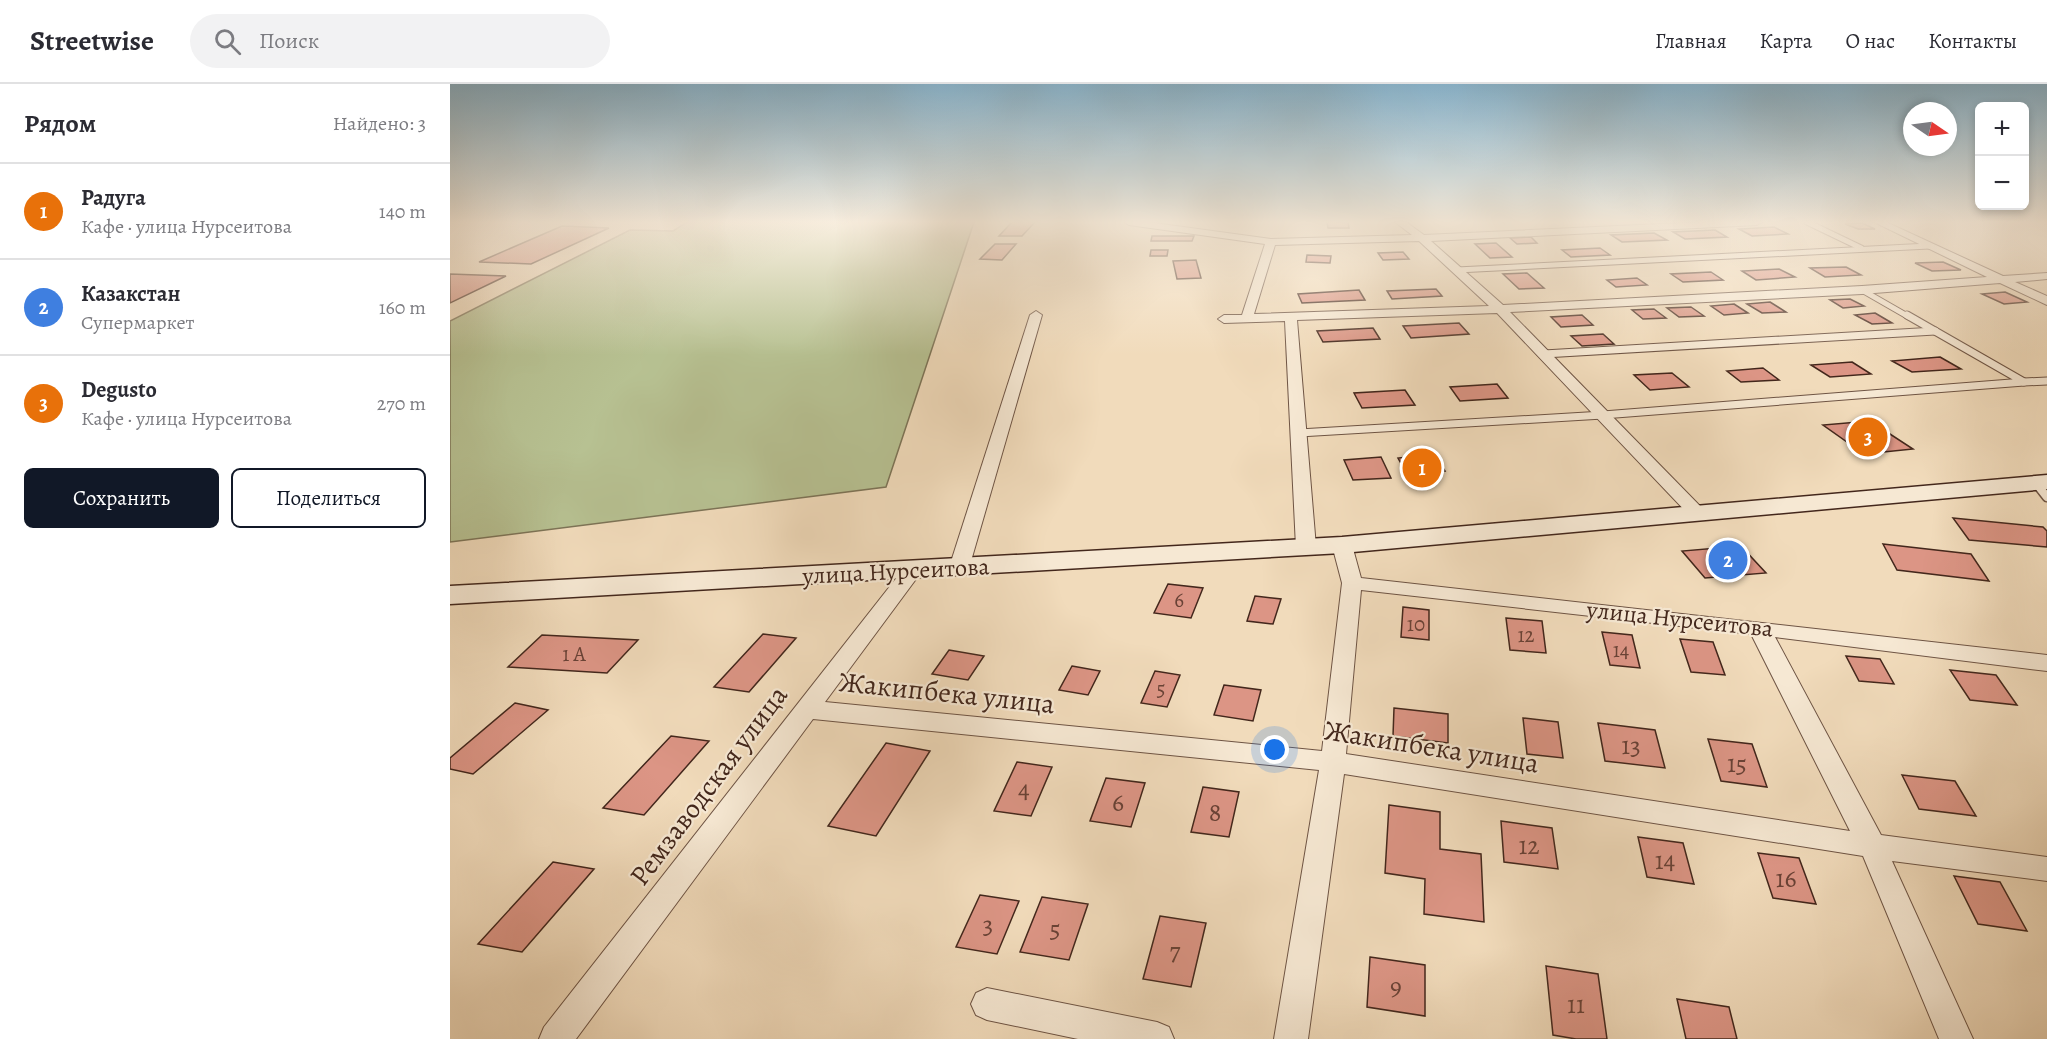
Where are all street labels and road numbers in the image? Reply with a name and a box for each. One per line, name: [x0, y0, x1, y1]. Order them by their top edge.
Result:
street label: улица Нурсеитова: [801, 550, 990, 592]
street label: улица Нурсеитова: [1584, 593, 1775, 645]
street label: Жакипбека улица: [837, 663, 1057, 723]
street label: Ремзаводская улица: [621, 678, 797, 893]
street label: Жакипбека улица: [1322, 711, 1542, 783]

